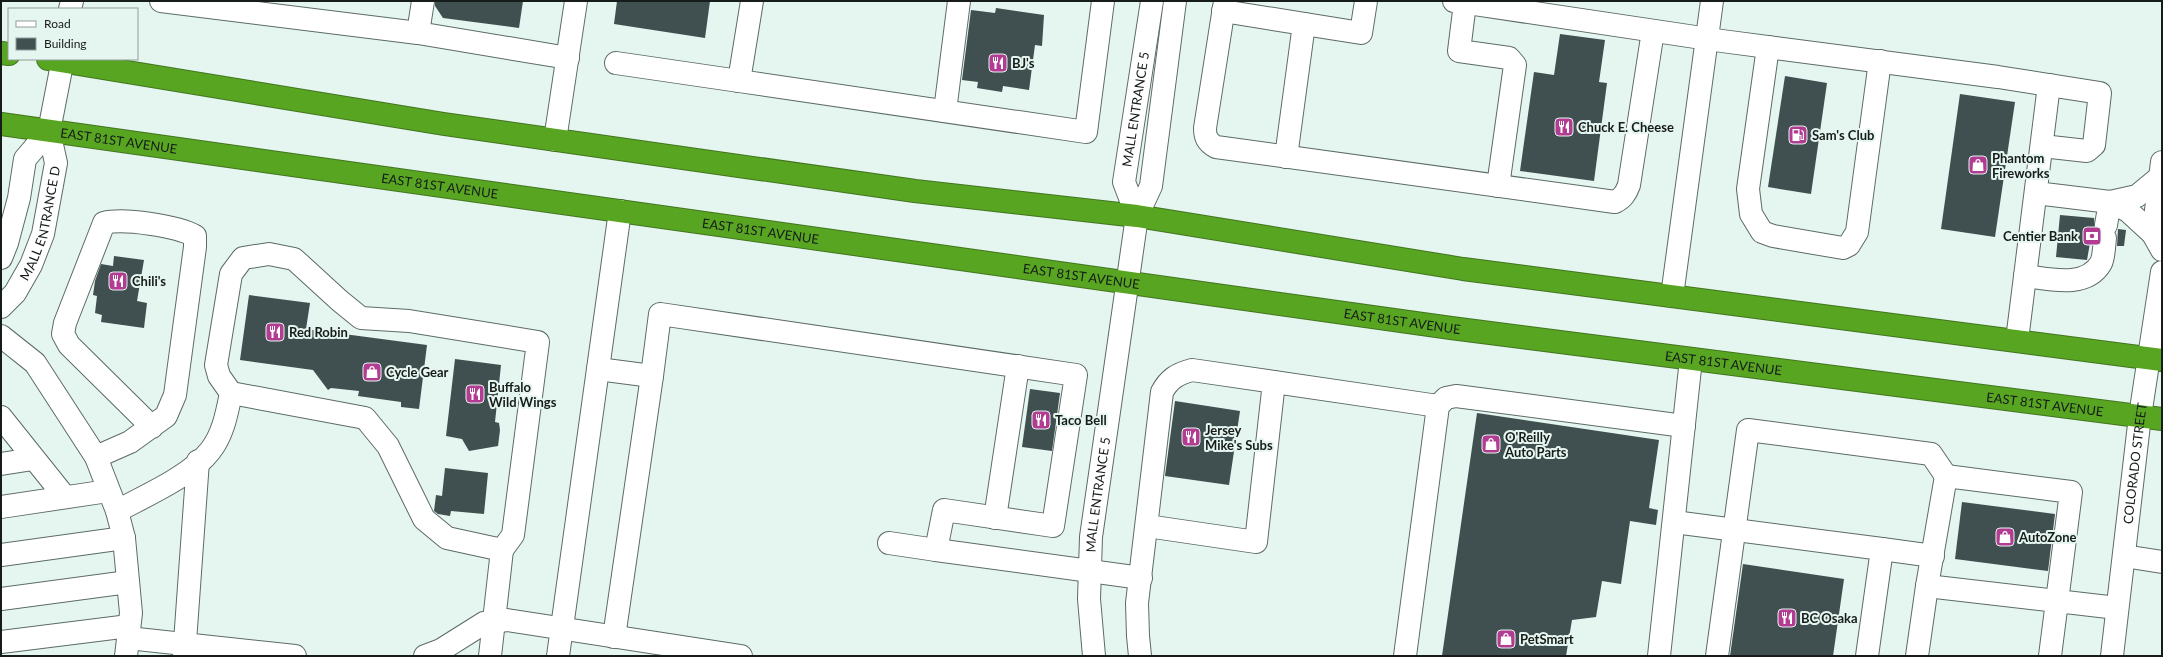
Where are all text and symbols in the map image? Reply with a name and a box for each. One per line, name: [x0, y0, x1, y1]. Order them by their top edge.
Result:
legend: [8, 8, 138, 60]
text: Road: [44, 16, 71, 31]
text: Building: [44, 36, 87, 51]
street label: MALL ENTRANCE 5: [1118, 51, 1152, 168]
restaurant icon: BJ's: [987, 52, 1009, 74]
place label: BJ's: [1012, 55, 1035, 71]
restaurant icon: Chuck E. Cheese: [1553, 116, 1575, 138]
place label: Chuck E. Cheese: [1578, 119, 1674, 135]
street label: EAST 81ST AVENUE: [59, 124, 178, 157]
fuel station icon: Sam's Club: [1787, 124, 1809, 146]
place label: Sam's Club: [1812, 127, 1874, 143]
place label: Phantom Fireworks: [1992, 150, 2050, 181]
shop icon: Phantom Fireworks: [1967, 154, 1989, 176]
street label: MALL ENTRANCE D: [16, 165, 63, 283]
street label: EAST 81ST AVENUE: [380, 170, 499, 202]
street label: EAST 81ST AVENUE: [701, 215, 820, 247]
bank icon: Centier Bank: [2081, 225, 2103, 247]
place label: Centier Bank: [2003, 228, 2078, 244]
street label: EAST 81ST AVENUE: [1022, 260, 1141, 292]
restaurant icon: Chili's: [107, 270, 129, 292]
place label: Chili's: [132, 273, 166, 289]
street label: EAST 81ST AVENUE: [1343, 305, 1462, 337]
restaurant icon: Red Robin: [264, 321, 286, 343]
place label: Red Robin: [289, 324, 348, 340]
street label: EAST 81ST AVENUE: [1664, 347, 1783, 378]
shop icon: Cycle Gear: [361, 361, 383, 383]
place label: Cycle Gear: [386, 364, 449, 380]
place label: Buffalo Wild Wings: [489, 379, 557, 410]
restaurant icon: Buffalo Wild Wings: [464, 383, 486, 405]
street label: EAST 81ST AVENUE: [1985, 389, 2104, 419]
street label: COLORADO STREET: [2119, 401, 2150, 525]
restaurant icon: Taco Bell: [1030, 409, 1052, 431]
place label: Taco Bell: [1055, 412, 1107, 428]
place label: Jersey Mike's Subs: [1205, 422, 1273, 453]
restaurant icon: Jersey Mike's Subs: [1180, 426, 1202, 448]
place label: O'Reilly Auto Parts: [1504, 429, 1567, 460]
shop icon: O'Reilly Auto Parts: [1480, 433, 1502, 455]
street label: MALL ENTRANCE 5: [1083, 436, 1113, 553]
shop icon: AutoZone: [1994, 526, 2016, 548]
place label: AutoZone: [2018, 529, 2077, 545]
restaurant icon: BC Osaka: [1776, 607, 1798, 629]
place label: BC Osaka: [1801, 610, 1858, 626]
shop icon: PetSmart: [1495, 628, 1517, 650]
place label: PetSmart: [1520, 631, 1574, 647]

